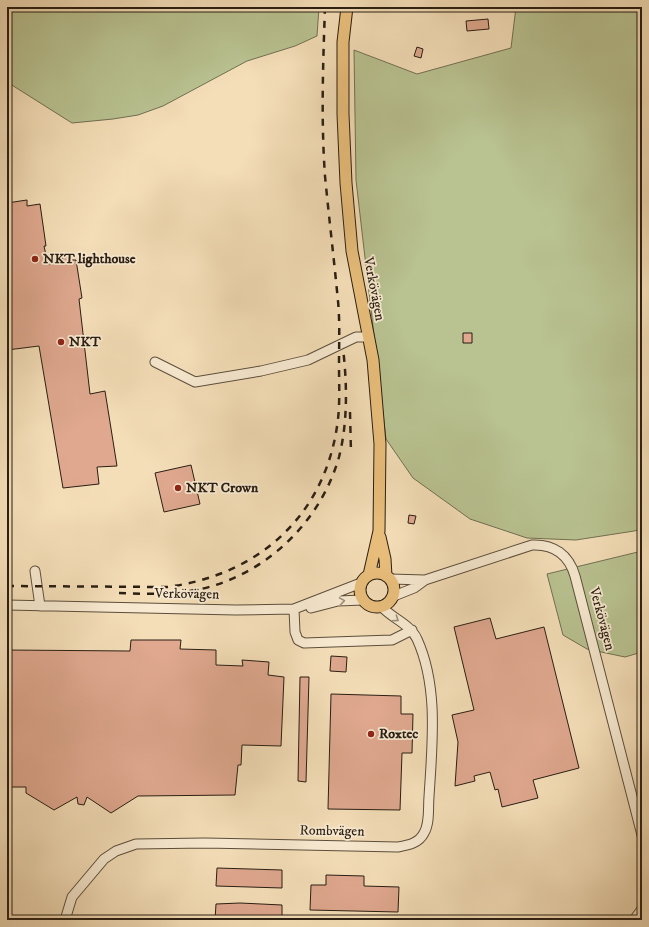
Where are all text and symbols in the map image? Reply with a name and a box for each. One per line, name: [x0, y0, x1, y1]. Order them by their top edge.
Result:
place label: NKT lighthouse: [43, 250, 136, 268]
marker: NKT lighthouse: [30, 254, 40, 264]
street label: Verkövägen: [359, 255, 389, 323]
place label: NKT: [69, 333, 101, 351]
marker: NKT: [56, 337, 66, 347]
place label: NKT Crown: [186, 479, 259, 497]
marker: NKT Crown: [173, 483, 183, 493]
street label: Verkövägen: [153, 584, 220, 604]
street label: Verkövägen: [585, 584, 619, 653]
one-way arrow: [339, 597, 345, 606]
one-way arrow: [392, 614, 399, 622]
place label: Roxtec: [379, 725, 418, 743]
marker: Roxtec: [366, 729, 376, 739]
street label: Rombvägen: [299, 821, 365, 841]

